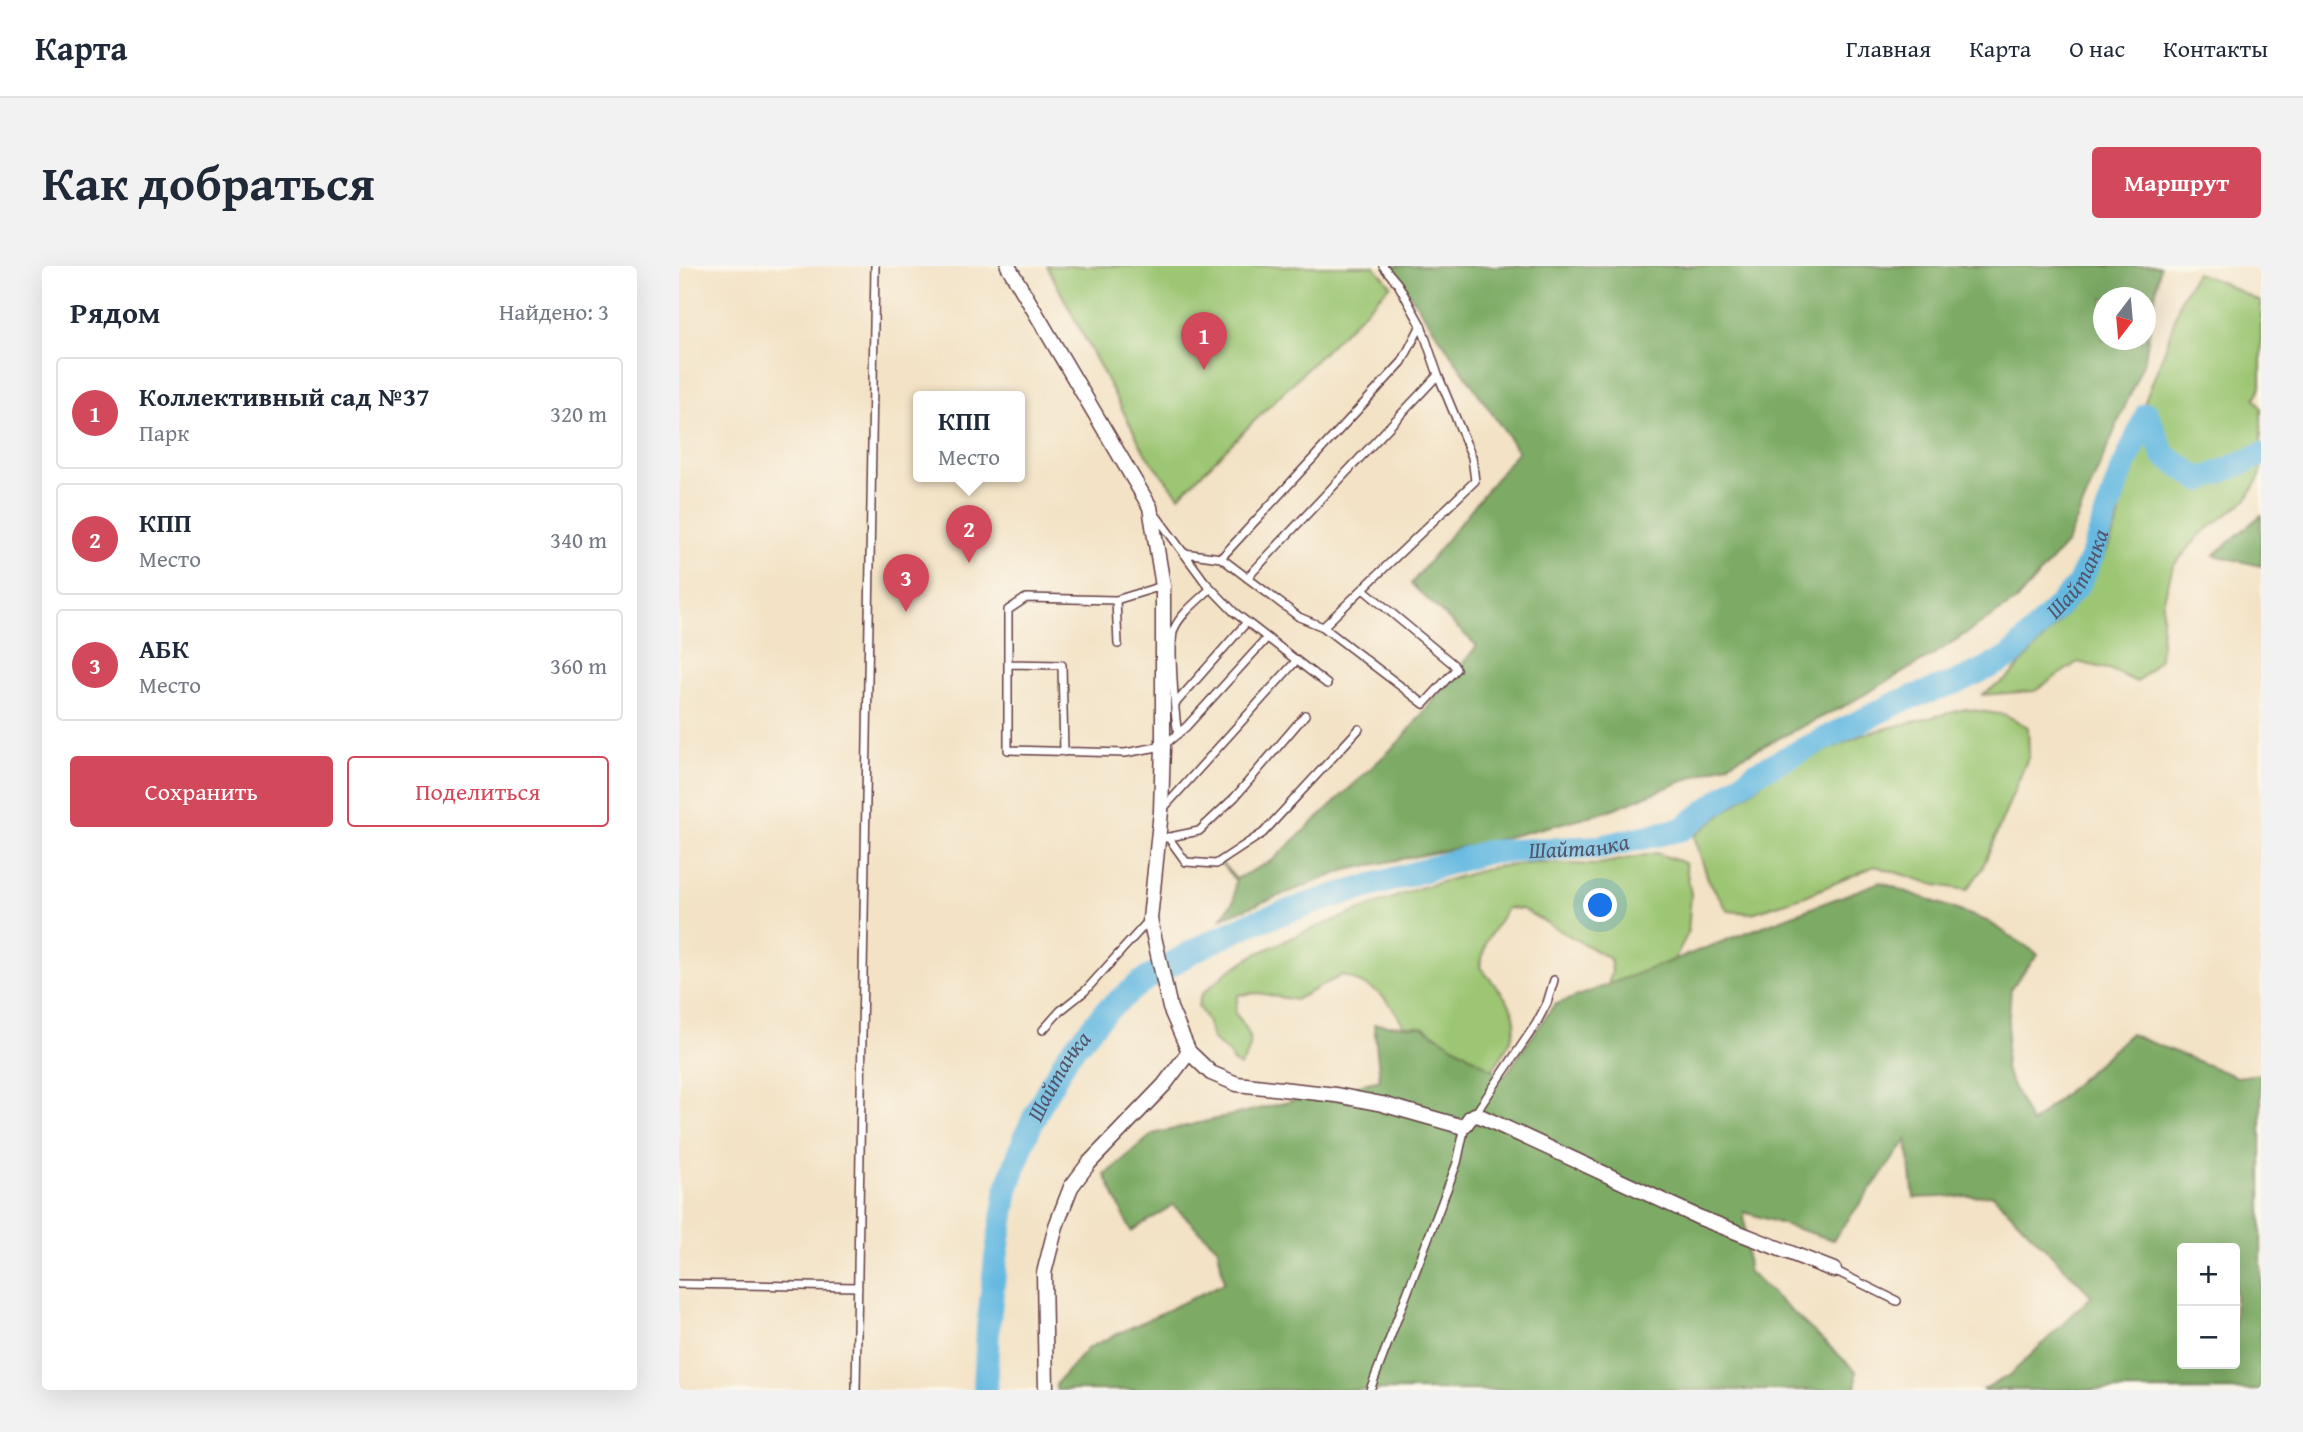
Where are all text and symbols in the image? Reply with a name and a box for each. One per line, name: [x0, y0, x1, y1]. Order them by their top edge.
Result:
text: Карта: [35, 24, 127, 72]
text: Главная: [1846, 31, 1931, 66]
text: Карта: [1969, 31, 2031, 66]
text: О нас: [2069, 31, 2125, 66]
text: Контакты: [2163, 31, 2268, 66]
text: Как добраться: [42, 146, 375, 218]
button: Маршрут: [2092, 147, 2261, 218]
north arrow: [2093, 287, 2156, 350]
text: Рядом: [70, 290, 161, 334]
text: Найдено: 3: [499, 295, 609, 328]
pin: 1: [1181, 312, 1227, 370]
text: Коллективный сад №37: [139, 377, 430, 416]
popup: [913, 391, 1025, 482]
text: 1: [89, 397, 101, 430]
text: 320 m: [550, 397, 607, 430]
text: КПП: [938, 401, 990, 440]
text: Парк: [139, 416, 189, 449]
text: Место: [938, 440, 1000, 473]
text: КПП: [139, 503, 191, 542]
pin: 2: [946, 505, 992, 563]
text: 2: [89, 523, 101, 556]
text: 340 m: [550, 523, 607, 556]
water label: Шайтанка: [2038, 524, 2116, 626]
text: Место: [139, 542, 201, 575]
pin: 3: [883, 554, 929, 612]
text: АБК: [139, 629, 189, 668]
text: 3: [89, 649, 101, 682]
text: 360 m: [550, 649, 607, 682]
text: Место: [139, 668, 201, 701]
button: Сохранить: [70, 756, 333, 827]
button: Поделиться: [347, 756, 609, 827]
water label: Шайтанка: [1528, 824, 1632, 866]
your location: [1583, 888, 1617, 922]
water label: Шайтанка: [1018, 1023, 1098, 1127]
map controls: [2177, 1243, 2240, 1369]
button: +: [2177, 1243, 2240, 1306]
button: −: [2177, 1306, 2240, 1369]

